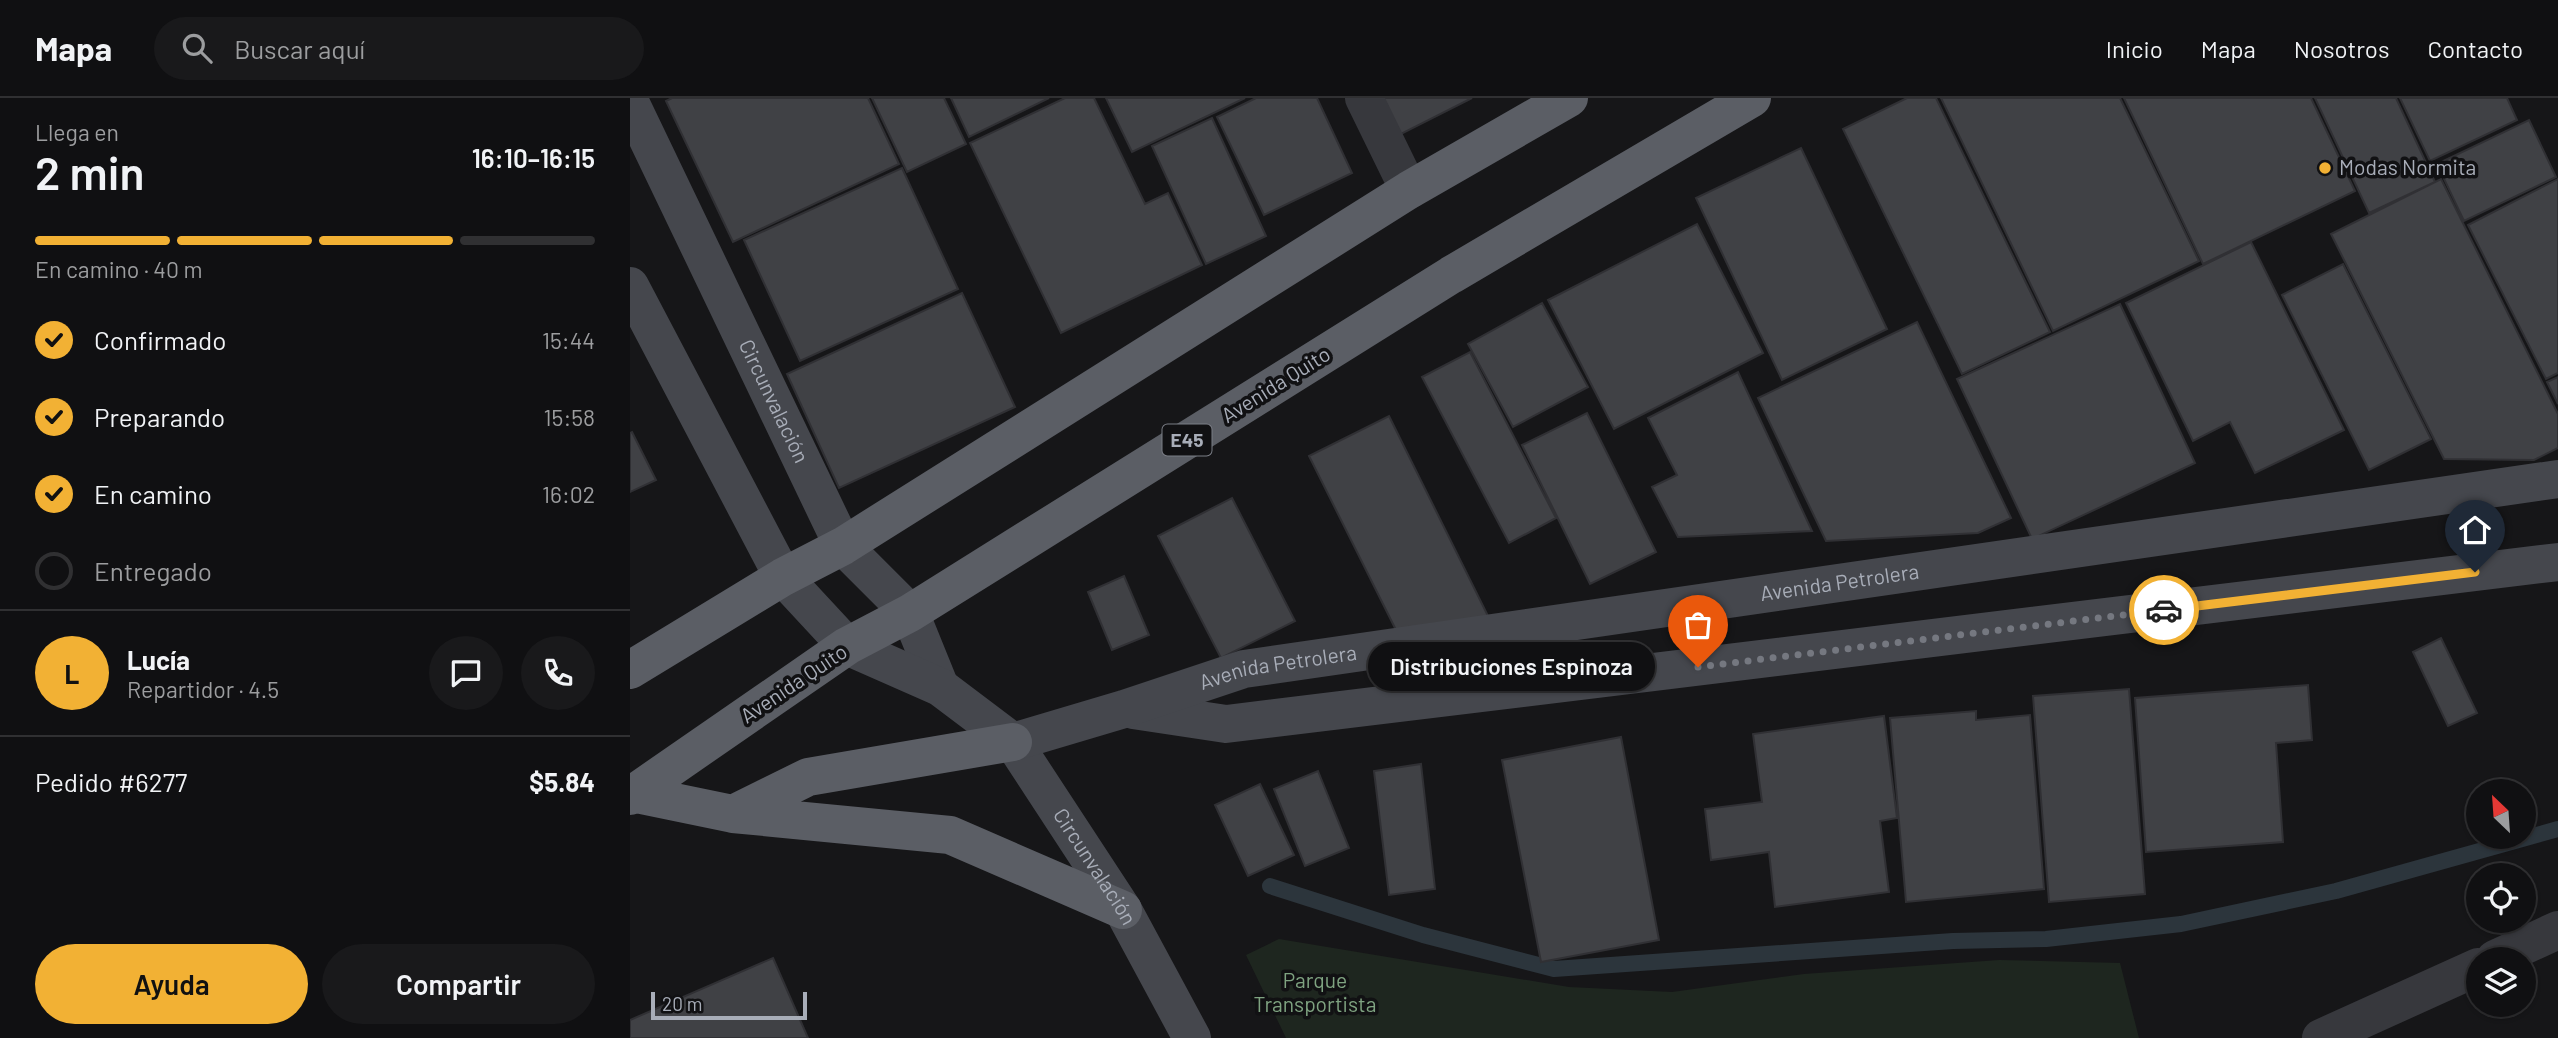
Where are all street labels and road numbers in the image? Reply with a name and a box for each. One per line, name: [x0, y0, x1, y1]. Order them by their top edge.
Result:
street label: Circunvalación: [735, 335, 815, 466]
street label: Avenida Quito: [1216, 340, 1334, 427]
road number: E45: [1162, 424, 1212, 456]
street label: Avenida Petrolera: [1758, 558, 1920, 605]
street label: Avenida Quito: [735, 638, 851, 728]
street label: Avenida Petrolera: [1196, 639, 1358, 694]
street label: Circunvalación: [1049, 803, 1143, 929]

